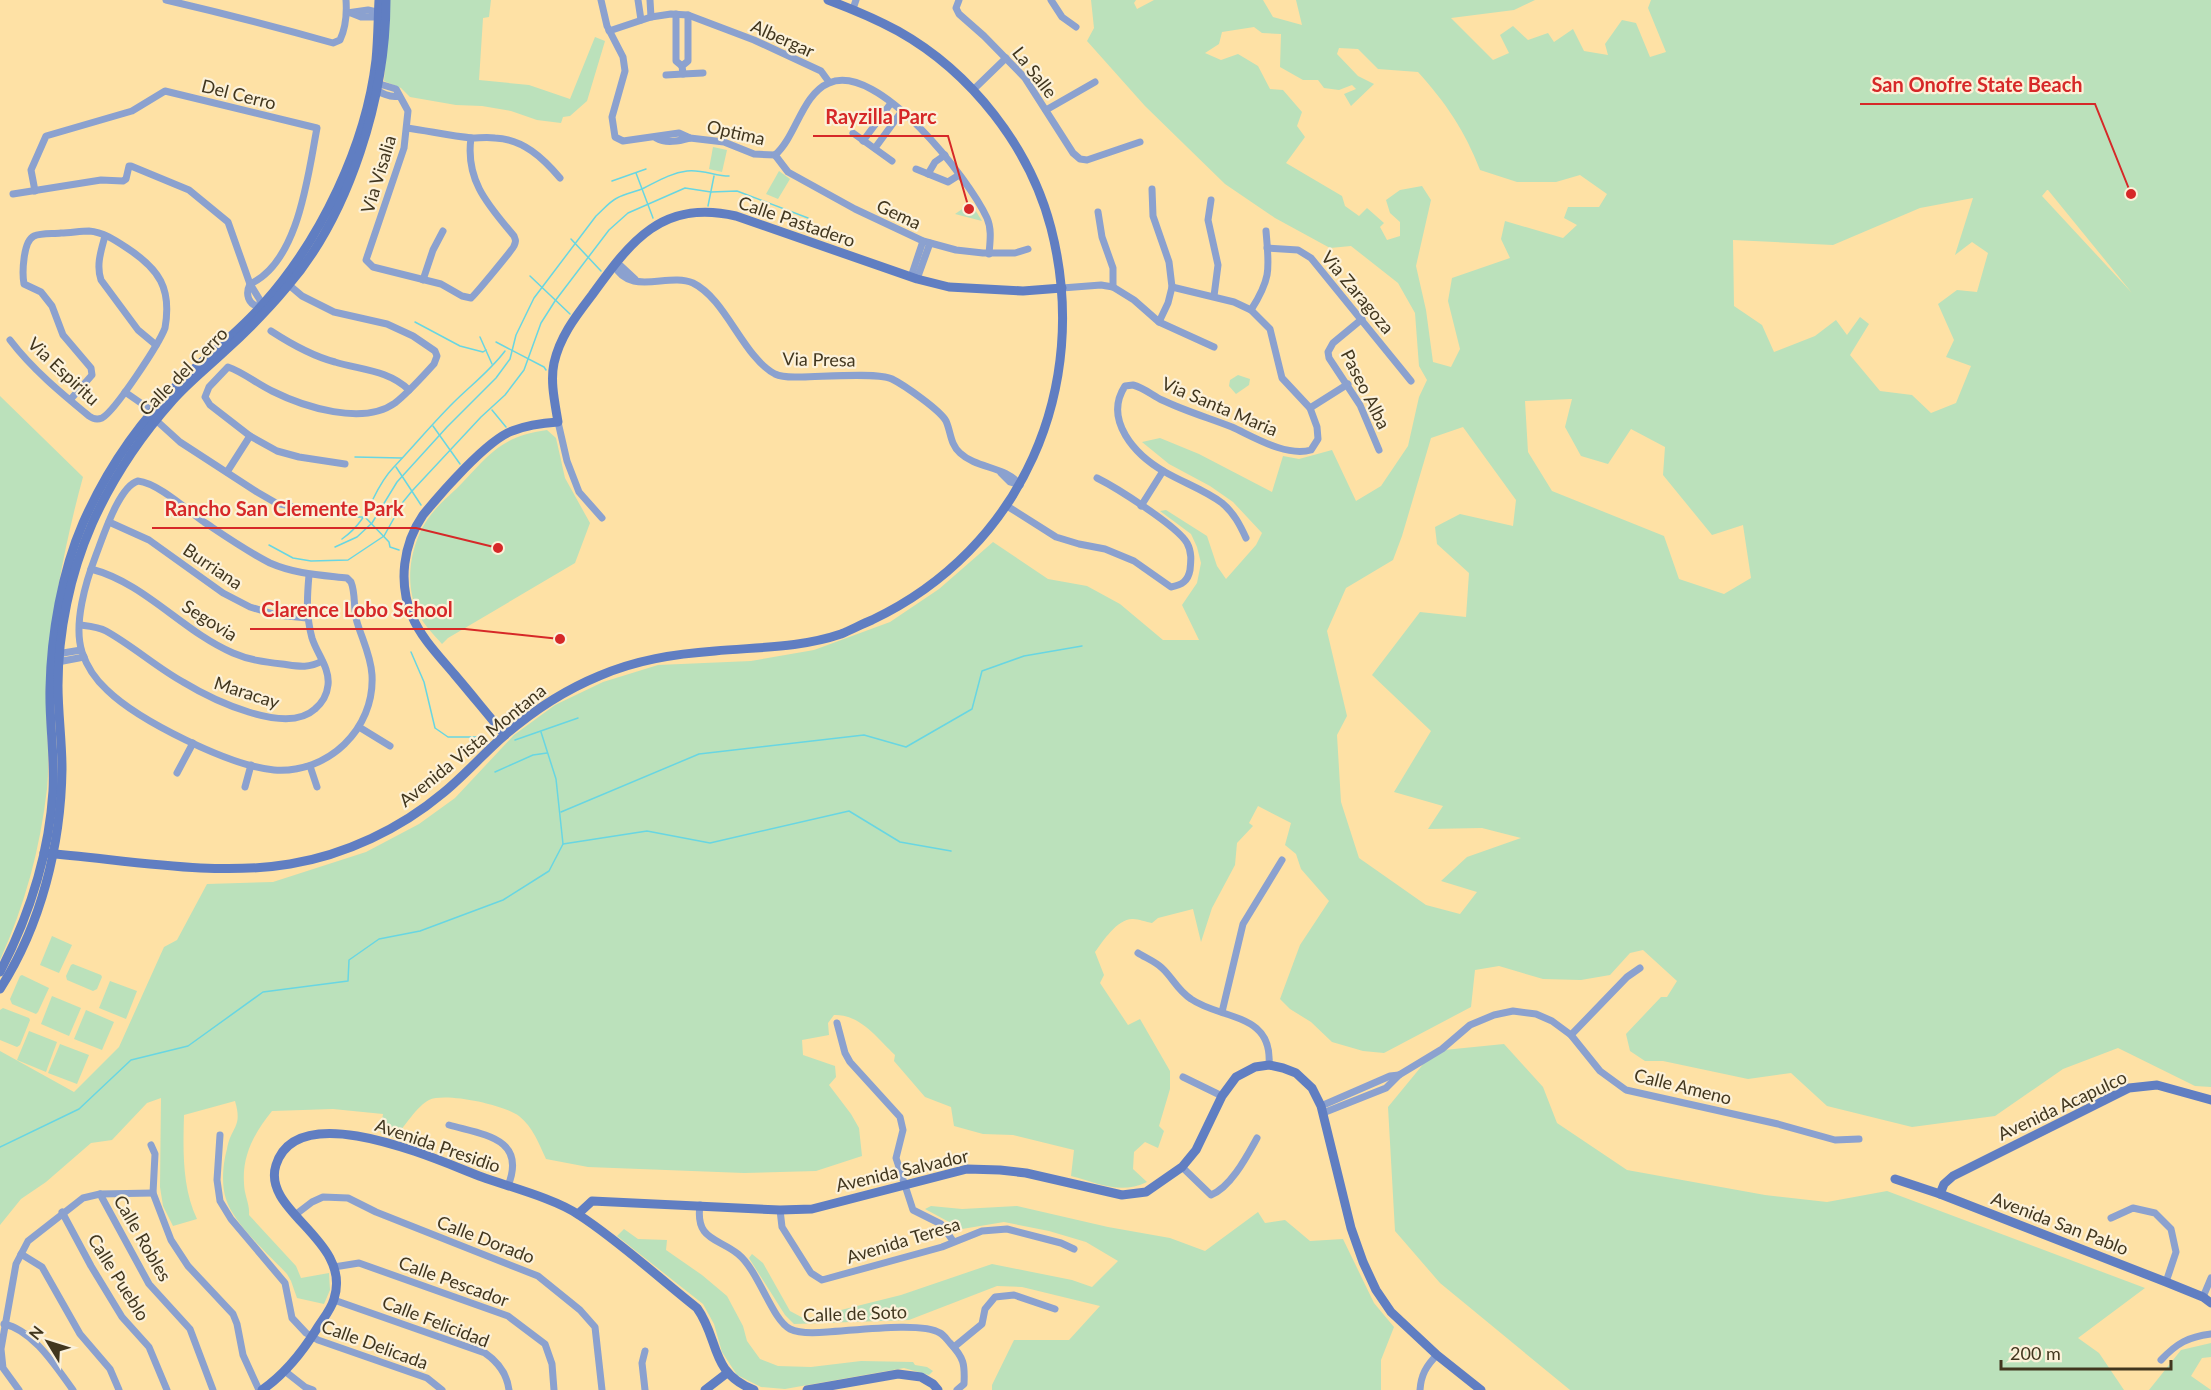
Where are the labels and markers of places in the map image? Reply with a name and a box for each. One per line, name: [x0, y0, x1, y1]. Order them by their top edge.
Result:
callout: San Onofre State Beach: [1860, 66, 2095, 104]
callout: Rayzilla Parc: [813, 98, 948, 136]
callout: Rancho San Clemente Park: [152, 490, 416, 528]
callout: Clarence Lobo School: [250, 591, 465, 629]

